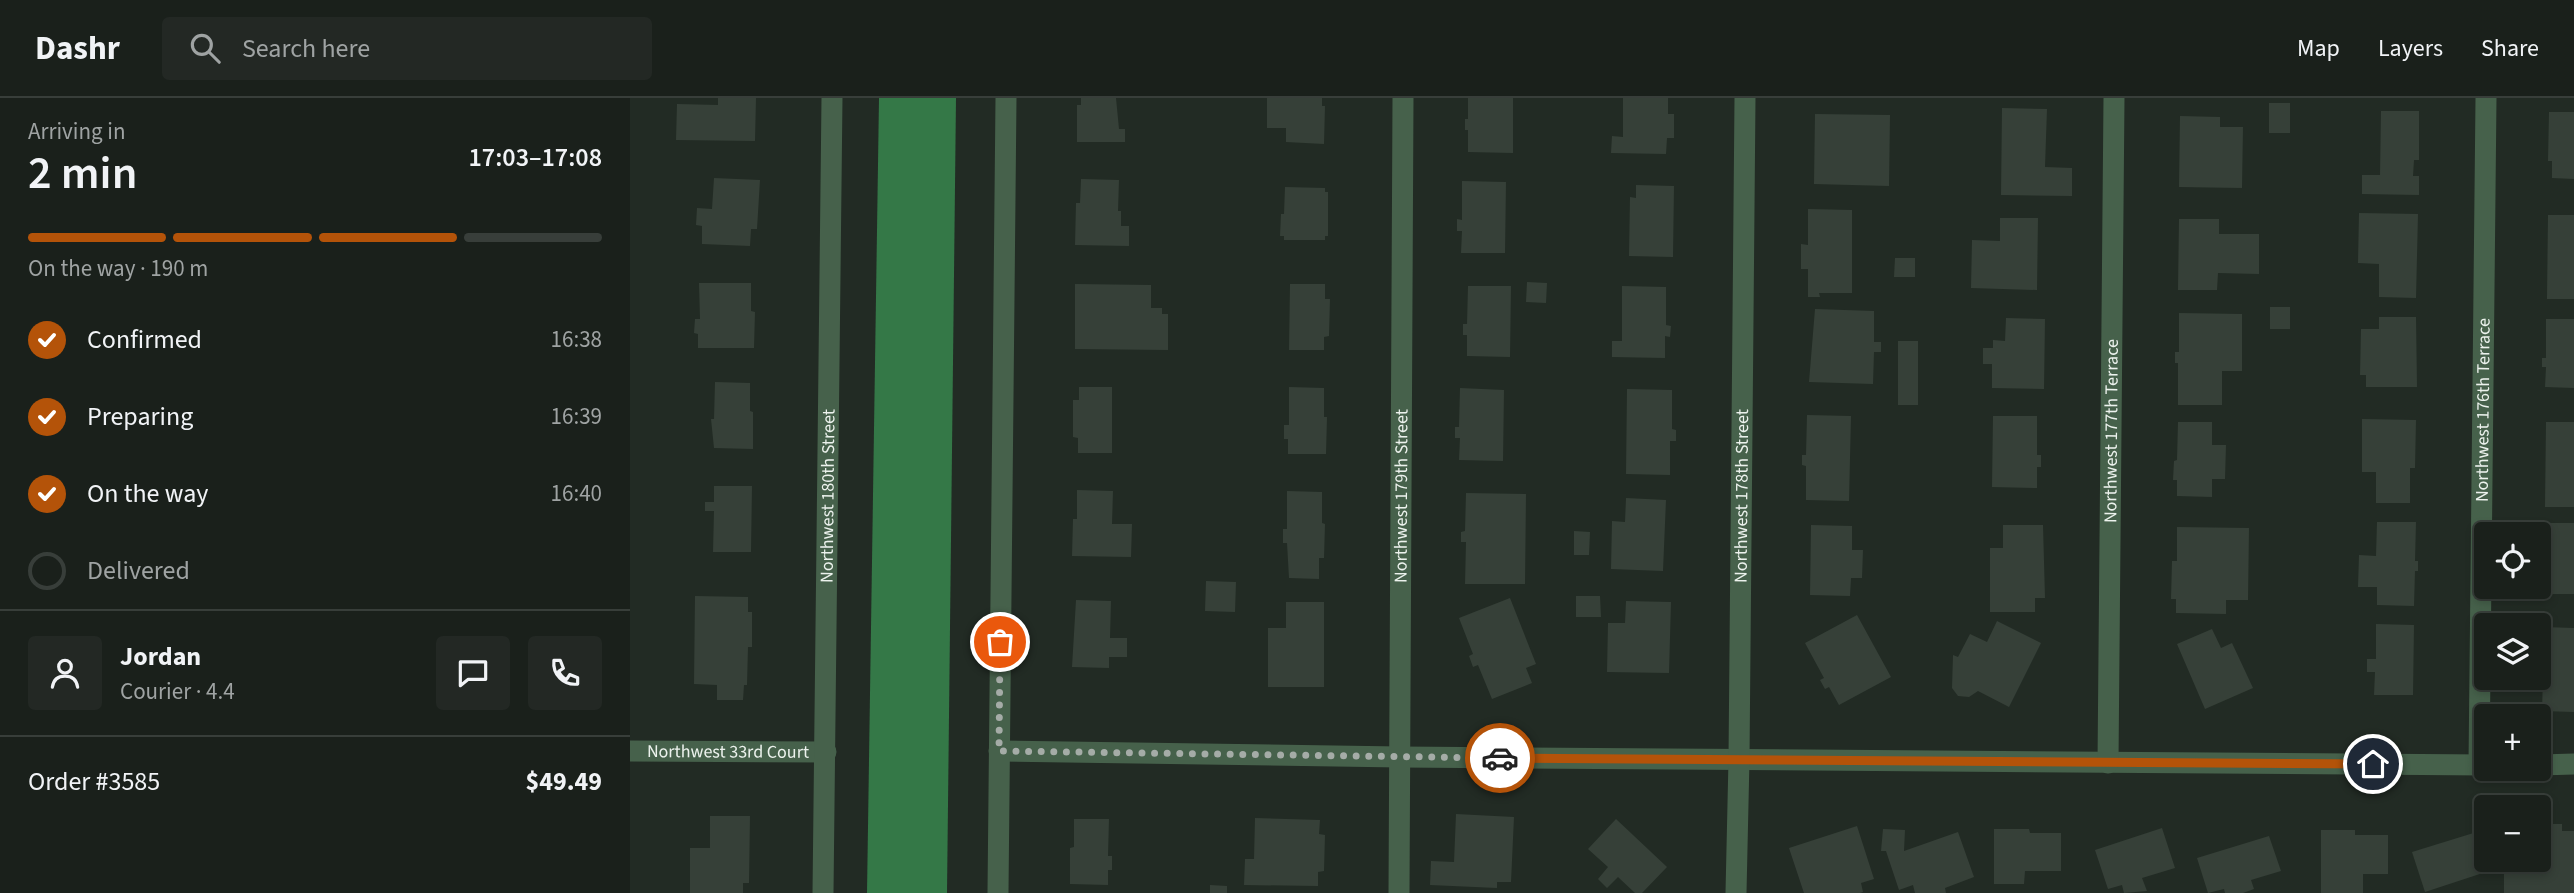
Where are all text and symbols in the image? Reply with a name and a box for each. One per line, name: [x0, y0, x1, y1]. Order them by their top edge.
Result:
search box: [162, 17, 652, 80]
text: Dashr: [35, 25, 120, 72]
icon: search: [186, 29, 224, 67]
text: Search here: [242, 30, 370, 67]
text: Map: [2297, 31, 2340, 66]
text: Layers: [2378, 31, 2443, 66]
text: Share: [2481, 31, 2539, 66]
text: Arriving in: [28, 115, 126, 148]
text: 17:03–17:08: [469, 139, 602, 176]
text: 2 min: [28, 141, 137, 206]
text: On the way · 190 m: [28, 252, 208, 285]
street label: Northwest 176th Terrace: [2469, 318, 2496, 502]
icon: check: [28, 321, 66, 359]
text: Confirmed: [87, 321, 202, 358]
text: 16:38: [551, 323, 602, 356]
street label: Northwest 177th Terrace: [2098, 339, 2124, 523]
icon: check: [28, 398, 66, 436]
text: Preparing: [87, 398, 193, 435]
text: 16:39: [551, 400, 602, 433]
street label: Northwest 180th Street: [814, 409, 841, 583]
street label: Northwest 179th Street: [1388, 409, 1414, 583]
street label: Northwest 178th Street: [1728, 409, 1755, 583]
icon: check: [28, 475, 66, 513]
text: On the way: [87, 475, 208, 512]
text: 16:40: [551, 477, 602, 510]
map controls: [2474, 522, 2551, 872]
button: locate: [2474, 522, 2551, 599]
text: Delivered: [87, 552, 190, 589]
pin: [970, 612, 1030, 672]
button: layers: [2474, 613, 2551, 690]
icon: bag: [981, 623, 1019, 661]
button: person: [28, 636, 102, 710]
button: chat: [436, 636, 510, 710]
button: phone: [528, 636, 602, 710]
text: Jordan: [120, 638, 201, 675]
text: Courier · 4.4: [120, 675, 235, 708]
button: +: [2474, 704, 2551, 781]
courier: [1465, 723, 1535, 793]
pin: [2343, 734, 2403, 794]
street label: Northwest 33rd Court: [647, 739, 809, 764]
icon: car: [1481, 739, 1519, 777]
icon: home: [2354, 745, 2392, 783]
text: Order #3585: [28, 763, 160, 800]
text: $49.49: [526, 763, 602, 800]
button: −: [2474, 795, 2551, 872]

